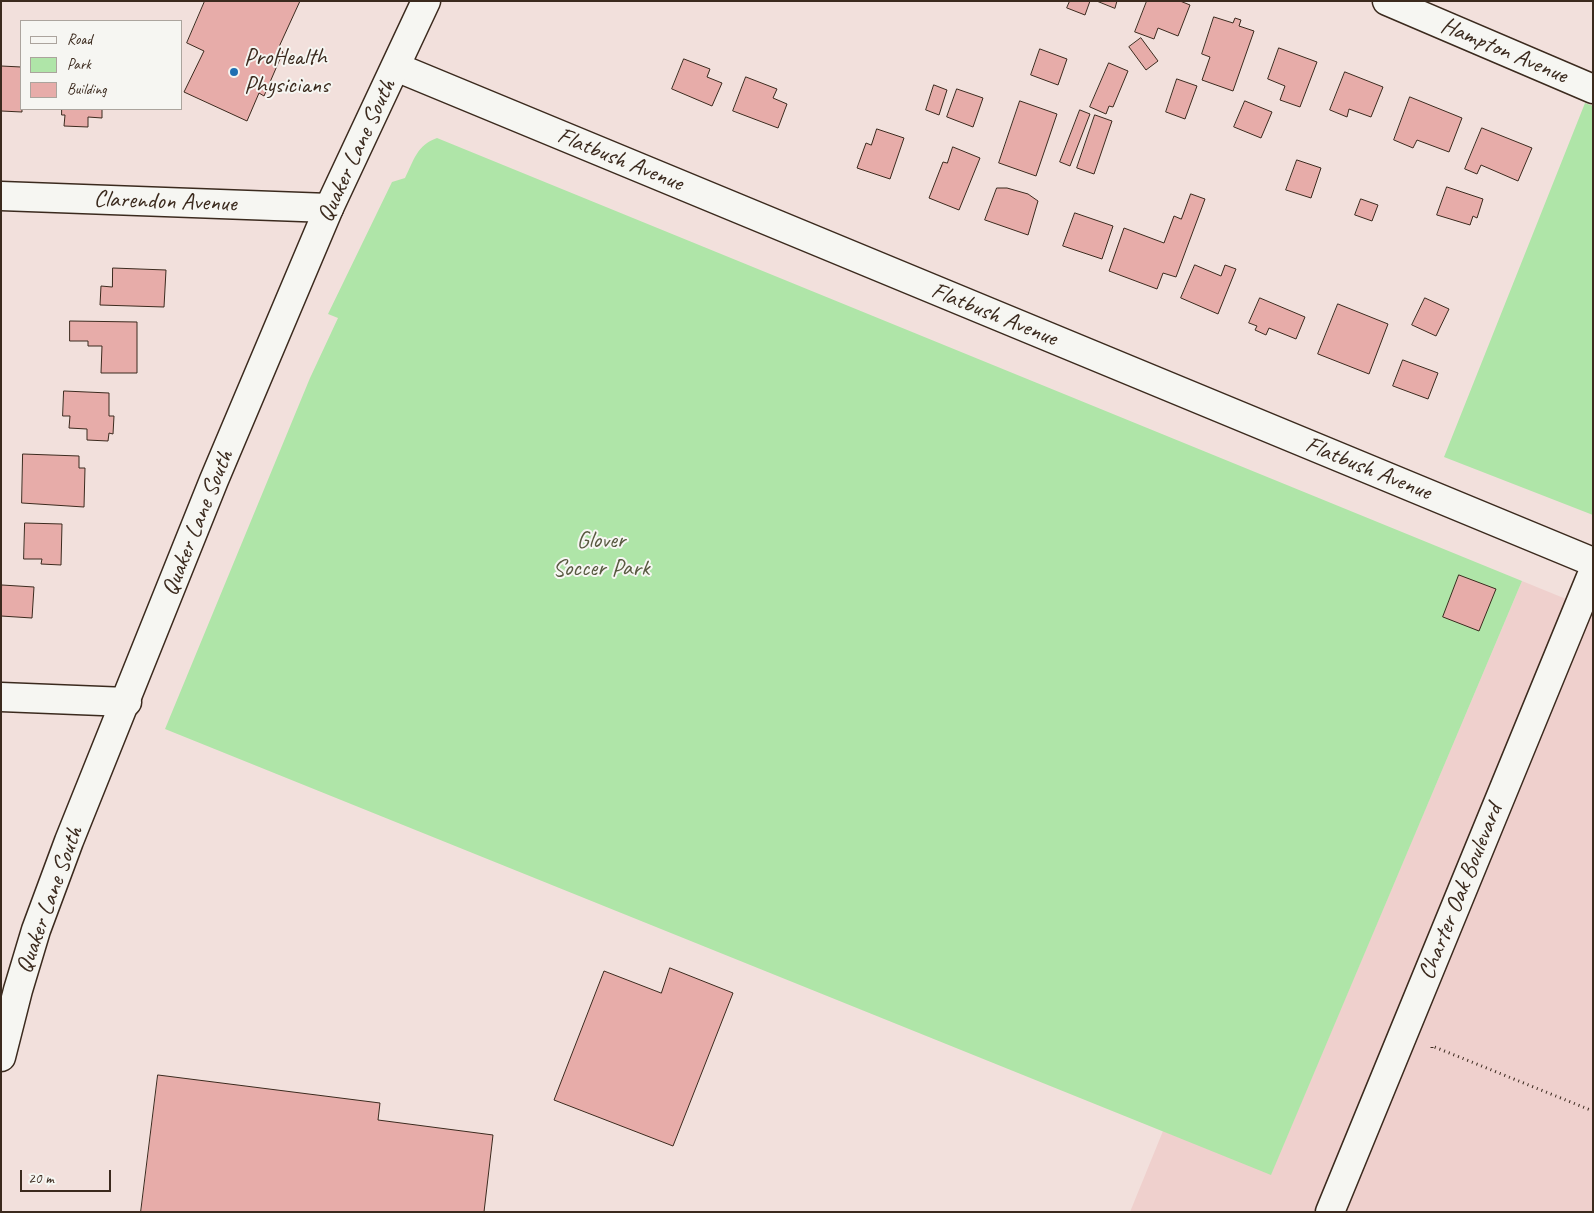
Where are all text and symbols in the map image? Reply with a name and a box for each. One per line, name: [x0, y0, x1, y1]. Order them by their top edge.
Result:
street label: Hampton Avenue: [1436, 11, 1572, 91]
legend: [20, 20, 182, 110]
text: Road: [67, 30, 92, 49]
place label: ProHealth Physicians: [244, 44, 329, 100]
text: Park: [67, 55, 91, 74]
marker: ProHealth Physicians: [228, 66, 240, 78]
street label: Quaker Lane South: [311, 75, 403, 227]
text: Building: [67, 80, 106, 99]
street label: Flatbush Avenue: [553, 122, 687, 198]
street label: Clarendon Avenue: [93, 185, 237, 219]
street label: Flatbush Avenue: [927, 277, 1061, 353]
street label: Flatbush Avenue: [1301, 431, 1435, 507]
street label: Quaker Lane South: [156, 446, 240, 600]
park label: Glover Soccer Park: [552, 527, 650, 583]
street label: Charter Oak Boulevard: [1413, 800, 1509, 984]
street label: Quaker Lane South: [10, 823, 90, 977]
scale bar: [22, 1160, 114, 1192]
text: 20 m: [28, 1169, 54, 1188]

